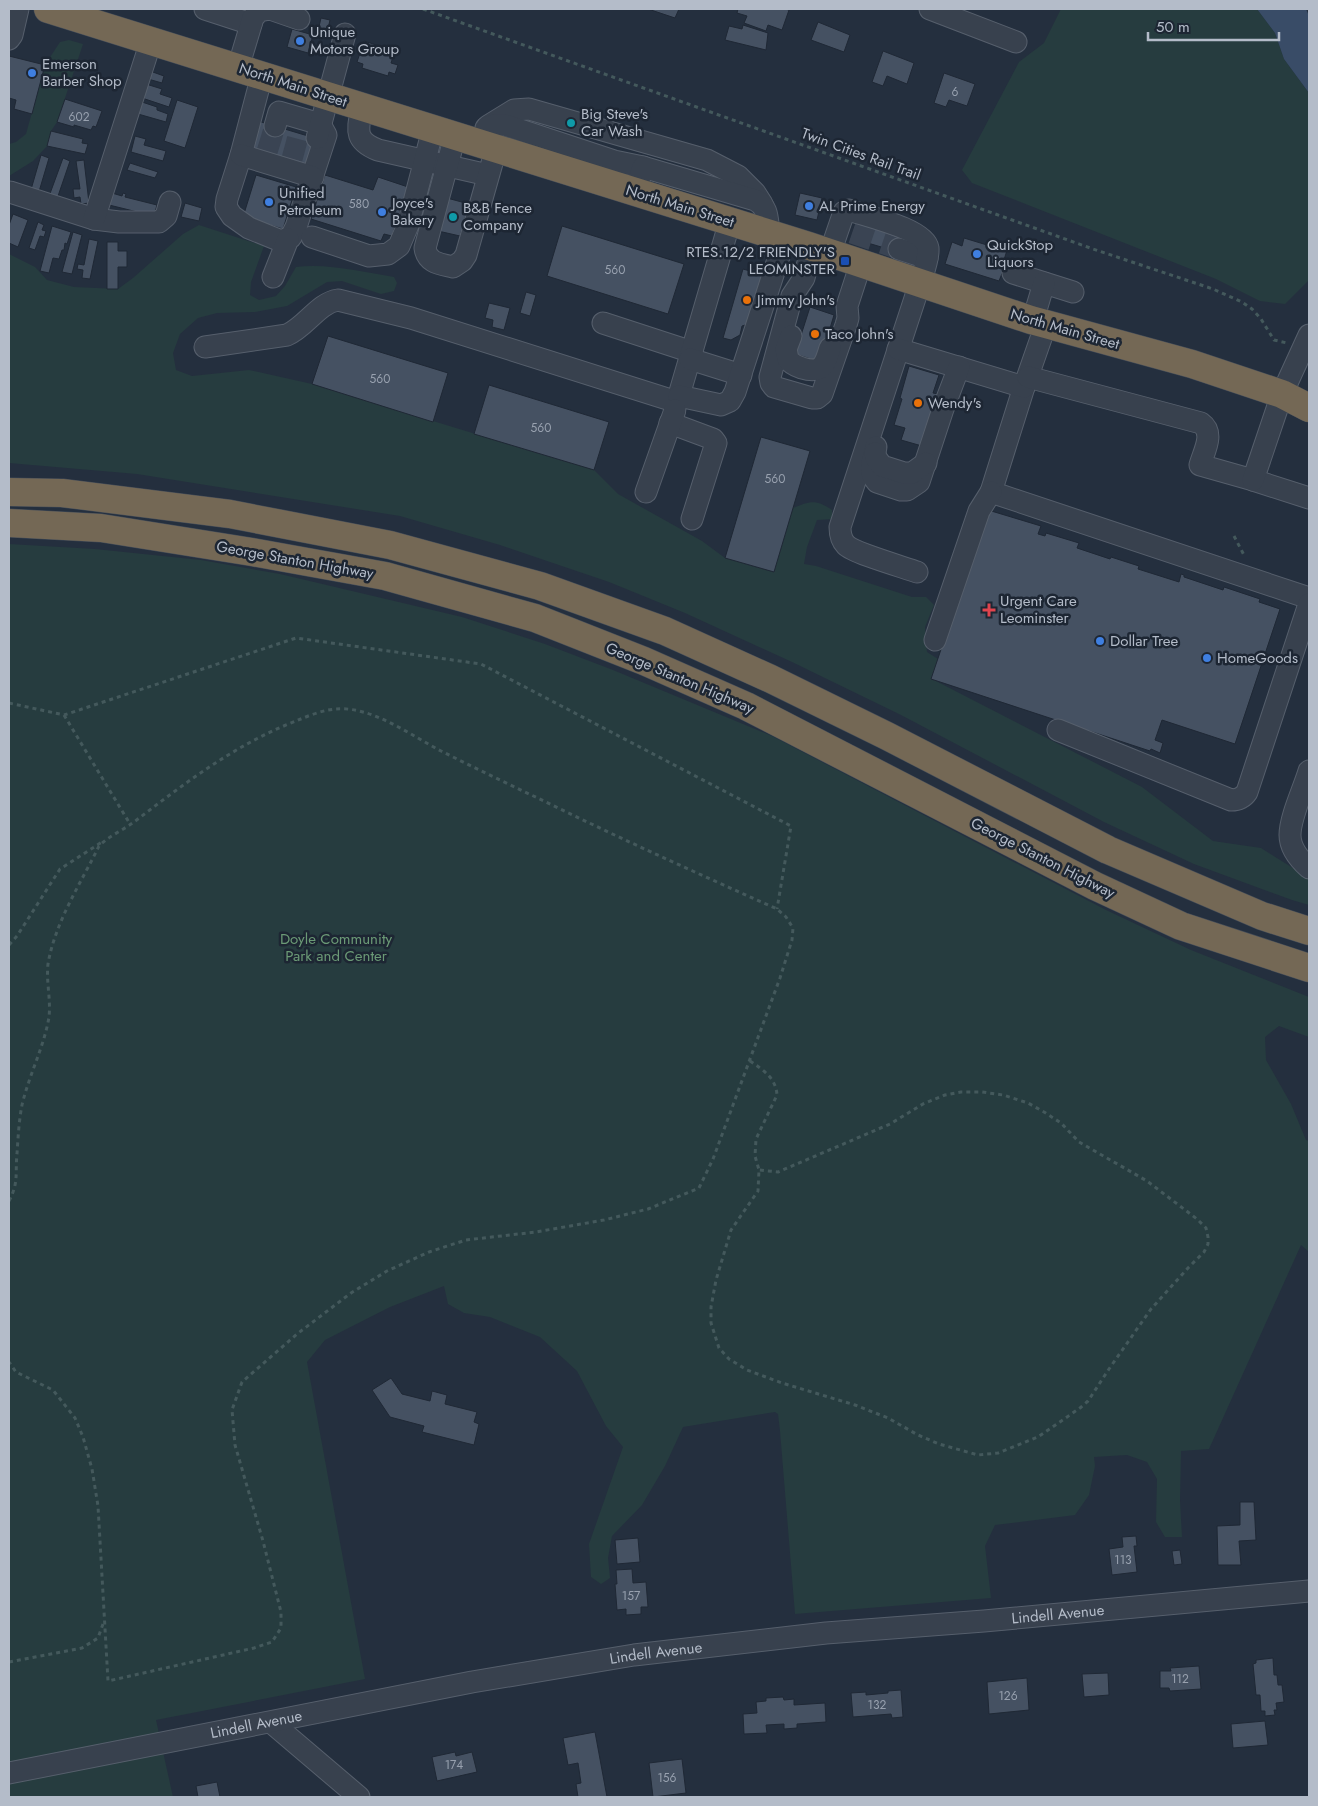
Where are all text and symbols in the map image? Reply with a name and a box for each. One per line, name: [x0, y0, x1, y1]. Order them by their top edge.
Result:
scale bar: [1148, 10, 1279, 42]
text: 50 m: [1156, 16, 1190, 38]
place label: Unique Motors Group: [310, 21, 399, 60]
marker: Unique Motors Group: [294, 35, 306, 47]
place label: Emerson Barber Shop: [42, 53, 122, 92]
street label: North Main Street: [236, 57, 350, 113]
marker: Emerson Barber Shop: [26, 67, 38, 79]
house number: 6: [952, 83, 959, 101]
place label: Big Steve's Car Wash: [581, 103, 648, 142]
house number: 602: [69, 108, 90, 126]
marker: Big Steve's Car Wash: [565, 117, 577, 129]
street label: Twin Cities Rail Trail: [798, 122, 924, 186]
street label: North Main Street: [623, 179, 737, 233]
place label: Unified Petroleum: [279, 182, 342, 221]
place label: Joyce's Bakery: [390, 192, 434, 231]
house number: 580: [349, 195, 369, 213]
place label: AL Prime Energy: [819, 195, 925, 217]
marker: Unified Petroleum: [263, 196, 275, 208]
place label: B&B Fence Company: [463, 197, 532, 236]
marker: AL Prime Energy: [803, 200, 815, 212]
marker: Joyce's Bakery: [376, 206, 388, 218]
marker: B&B Fence Company: [447, 211, 459, 223]
place label: QuickStop Liquors: [987, 234, 1053, 273]
place label: RTES.12/2 FRIENDLY'S LEOMINSTER: [686, 241, 836, 280]
marker: QuickStop Liquors: [971, 248, 983, 260]
marker: RTES.12/2 FRIENDLY'S LEOMINSTER: [839, 255, 851, 267]
house number: 560: [605, 261, 625, 279]
place label: Jimmy John's: [755, 289, 835, 311]
marker: Jimmy John's: [741, 294, 753, 306]
street label: North Main Street: [1008, 303, 1122, 355]
place label: Taco John's: [825, 323, 893, 345]
marker: Taco John's: [809, 328, 821, 340]
house number: 560: [370, 370, 390, 388]
place label: Wendy's: [928, 392, 981, 414]
marker: Wendy's: [912, 397, 924, 409]
house number: 560: [531, 419, 551, 437]
house number: 560: [765, 470, 785, 488]
street label: George Stanton Highway: [215, 535, 376, 585]
place label: Urgent Care Leominster: [1000, 590, 1077, 629]
marker: Urgent Care Leominster: [982, 603, 996, 617]
place label: Dollar Tree: [1110, 630, 1179, 652]
marker: Dollar Tree: [1094, 635, 1106, 647]
street label: George Stanton Highway: [602, 637, 758, 719]
place label: HomeGoods: [1217, 647, 1298, 669]
marker: HomeGoods: [1201, 652, 1213, 664]
street label: George Stanton Highway: [967, 812, 1119, 904]
park label: Doyle Community Park and Center: [280, 928, 392, 967]
house number: 113: [1114, 1551, 1132, 1569]
house number: 157: [622, 1587, 641, 1605]
street label: Lindell Avenue: [1011, 1599, 1105, 1629]
street label: Lindell Avenue: [608, 1636, 704, 1670]
house number: 112: [1171, 1670, 1189, 1688]
house number: 126: [998, 1687, 1018, 1705]
house number: 132: [868, 1696, 887, 1714]
street label: Lindell Avenue: [208, 1705, 304, 1744]
house number: 174: [445, 1756, 463, 1774]
house number: 156: [657, 1769, 677, 1787]

